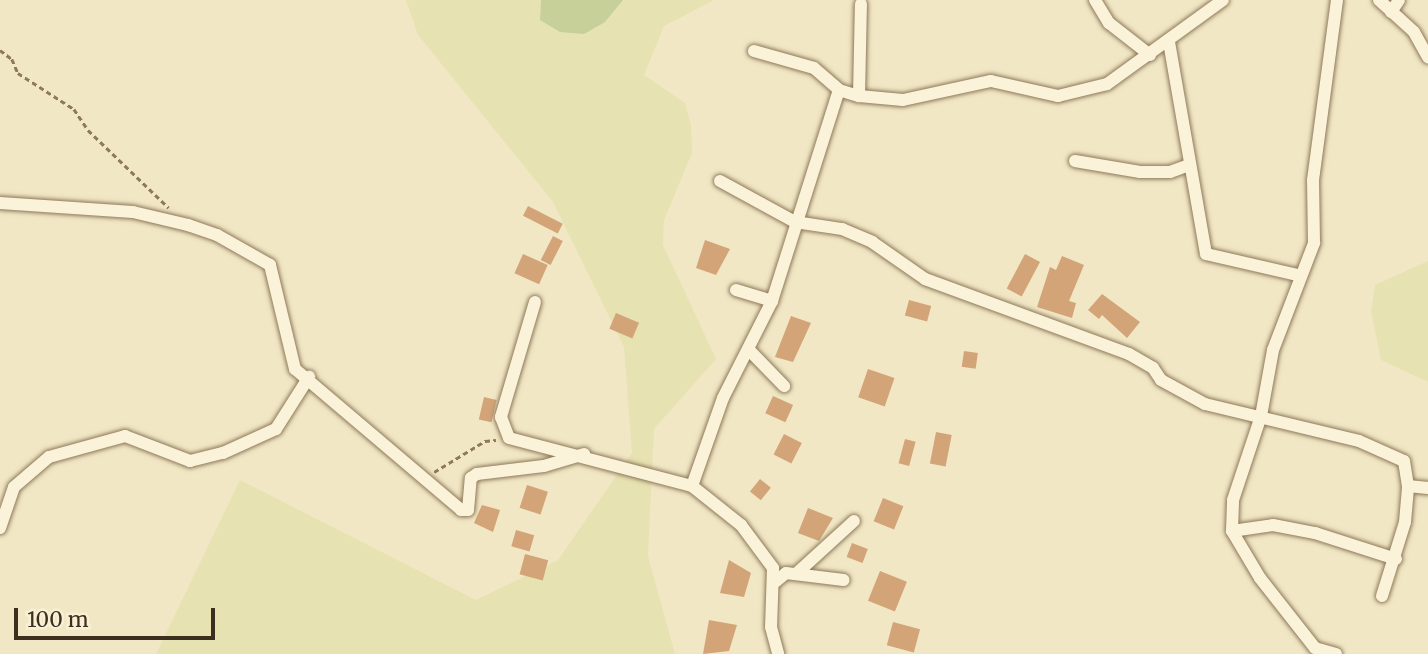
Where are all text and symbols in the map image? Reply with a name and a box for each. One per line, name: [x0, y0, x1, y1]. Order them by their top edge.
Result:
scale bar: [18, 594, 219, 638]
text: 100 m: [27, 606, 89, 633]

